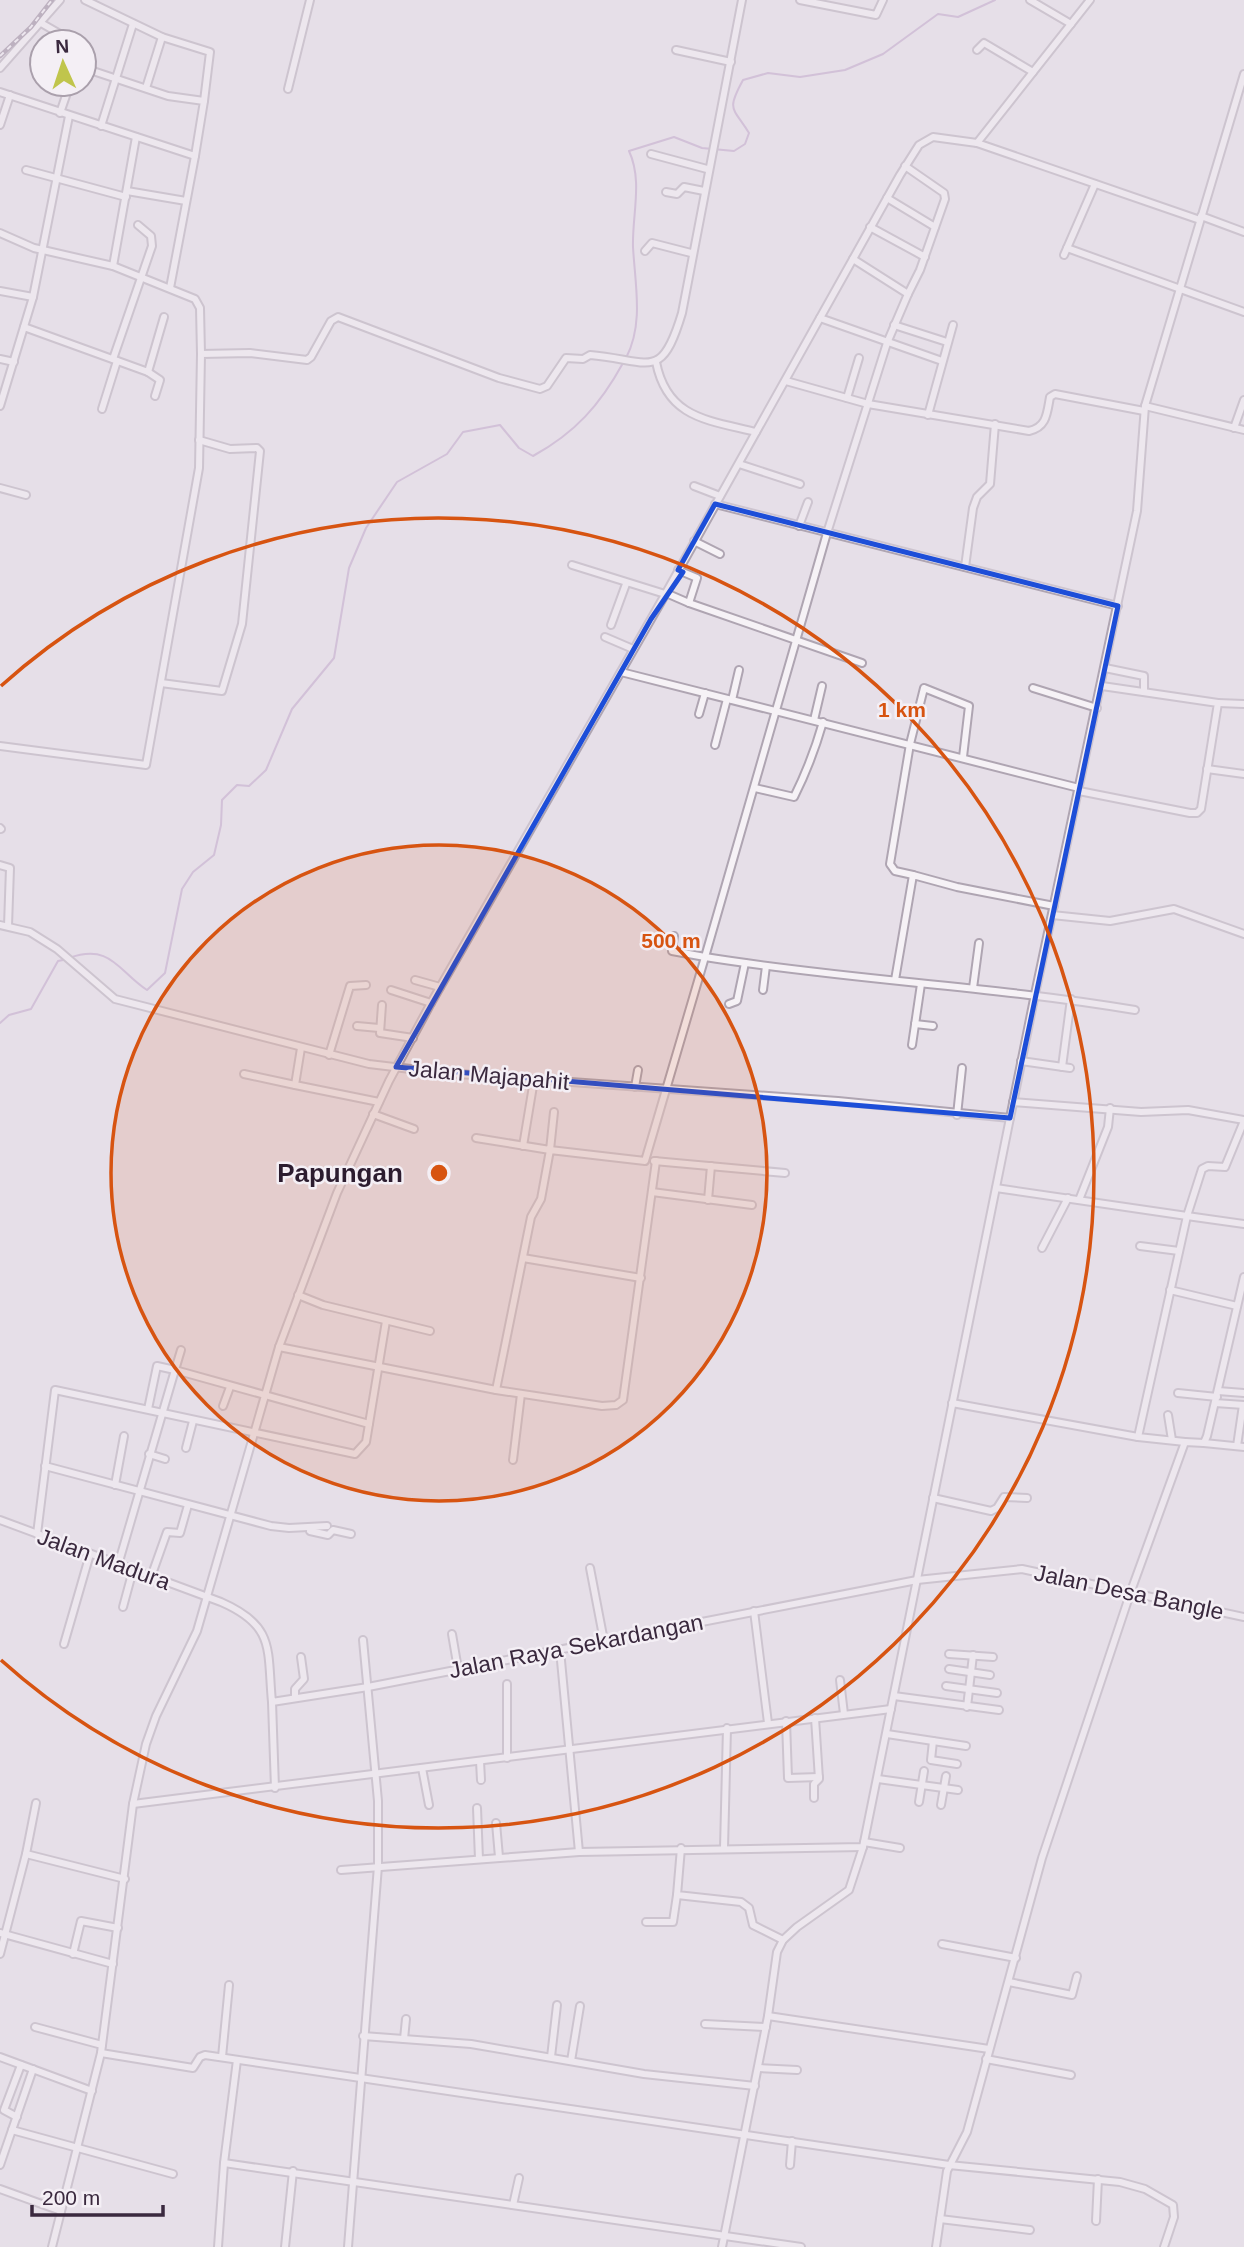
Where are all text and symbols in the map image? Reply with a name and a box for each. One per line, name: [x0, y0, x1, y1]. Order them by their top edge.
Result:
north arrow: [28, 28, 98, 98]
text: N: [55, 36, 70, 57]
text: 1 km: [878, 698, 926, 721]
text: 500 m: [641, 929, 701, 952]
street label: Jalan Majapahit: [408, 1055, 571, 1095]
district label: Papungan: [277, 1158, 403, 1188]
centre of rings: [427, 1161, 451, 1185]
street label: Jalan Madura: [34, 1523, 174, 1595]
street label: Jalan Desa Bangle: [1032, 1559, 1226, 1625]
street label: Jalan Raya Sekardangan: [447, 1609, 705, 1683]
scale bar: [32, 2174, 163, 2218]
text: 200 m: [42, 2186, 100, 2209]

